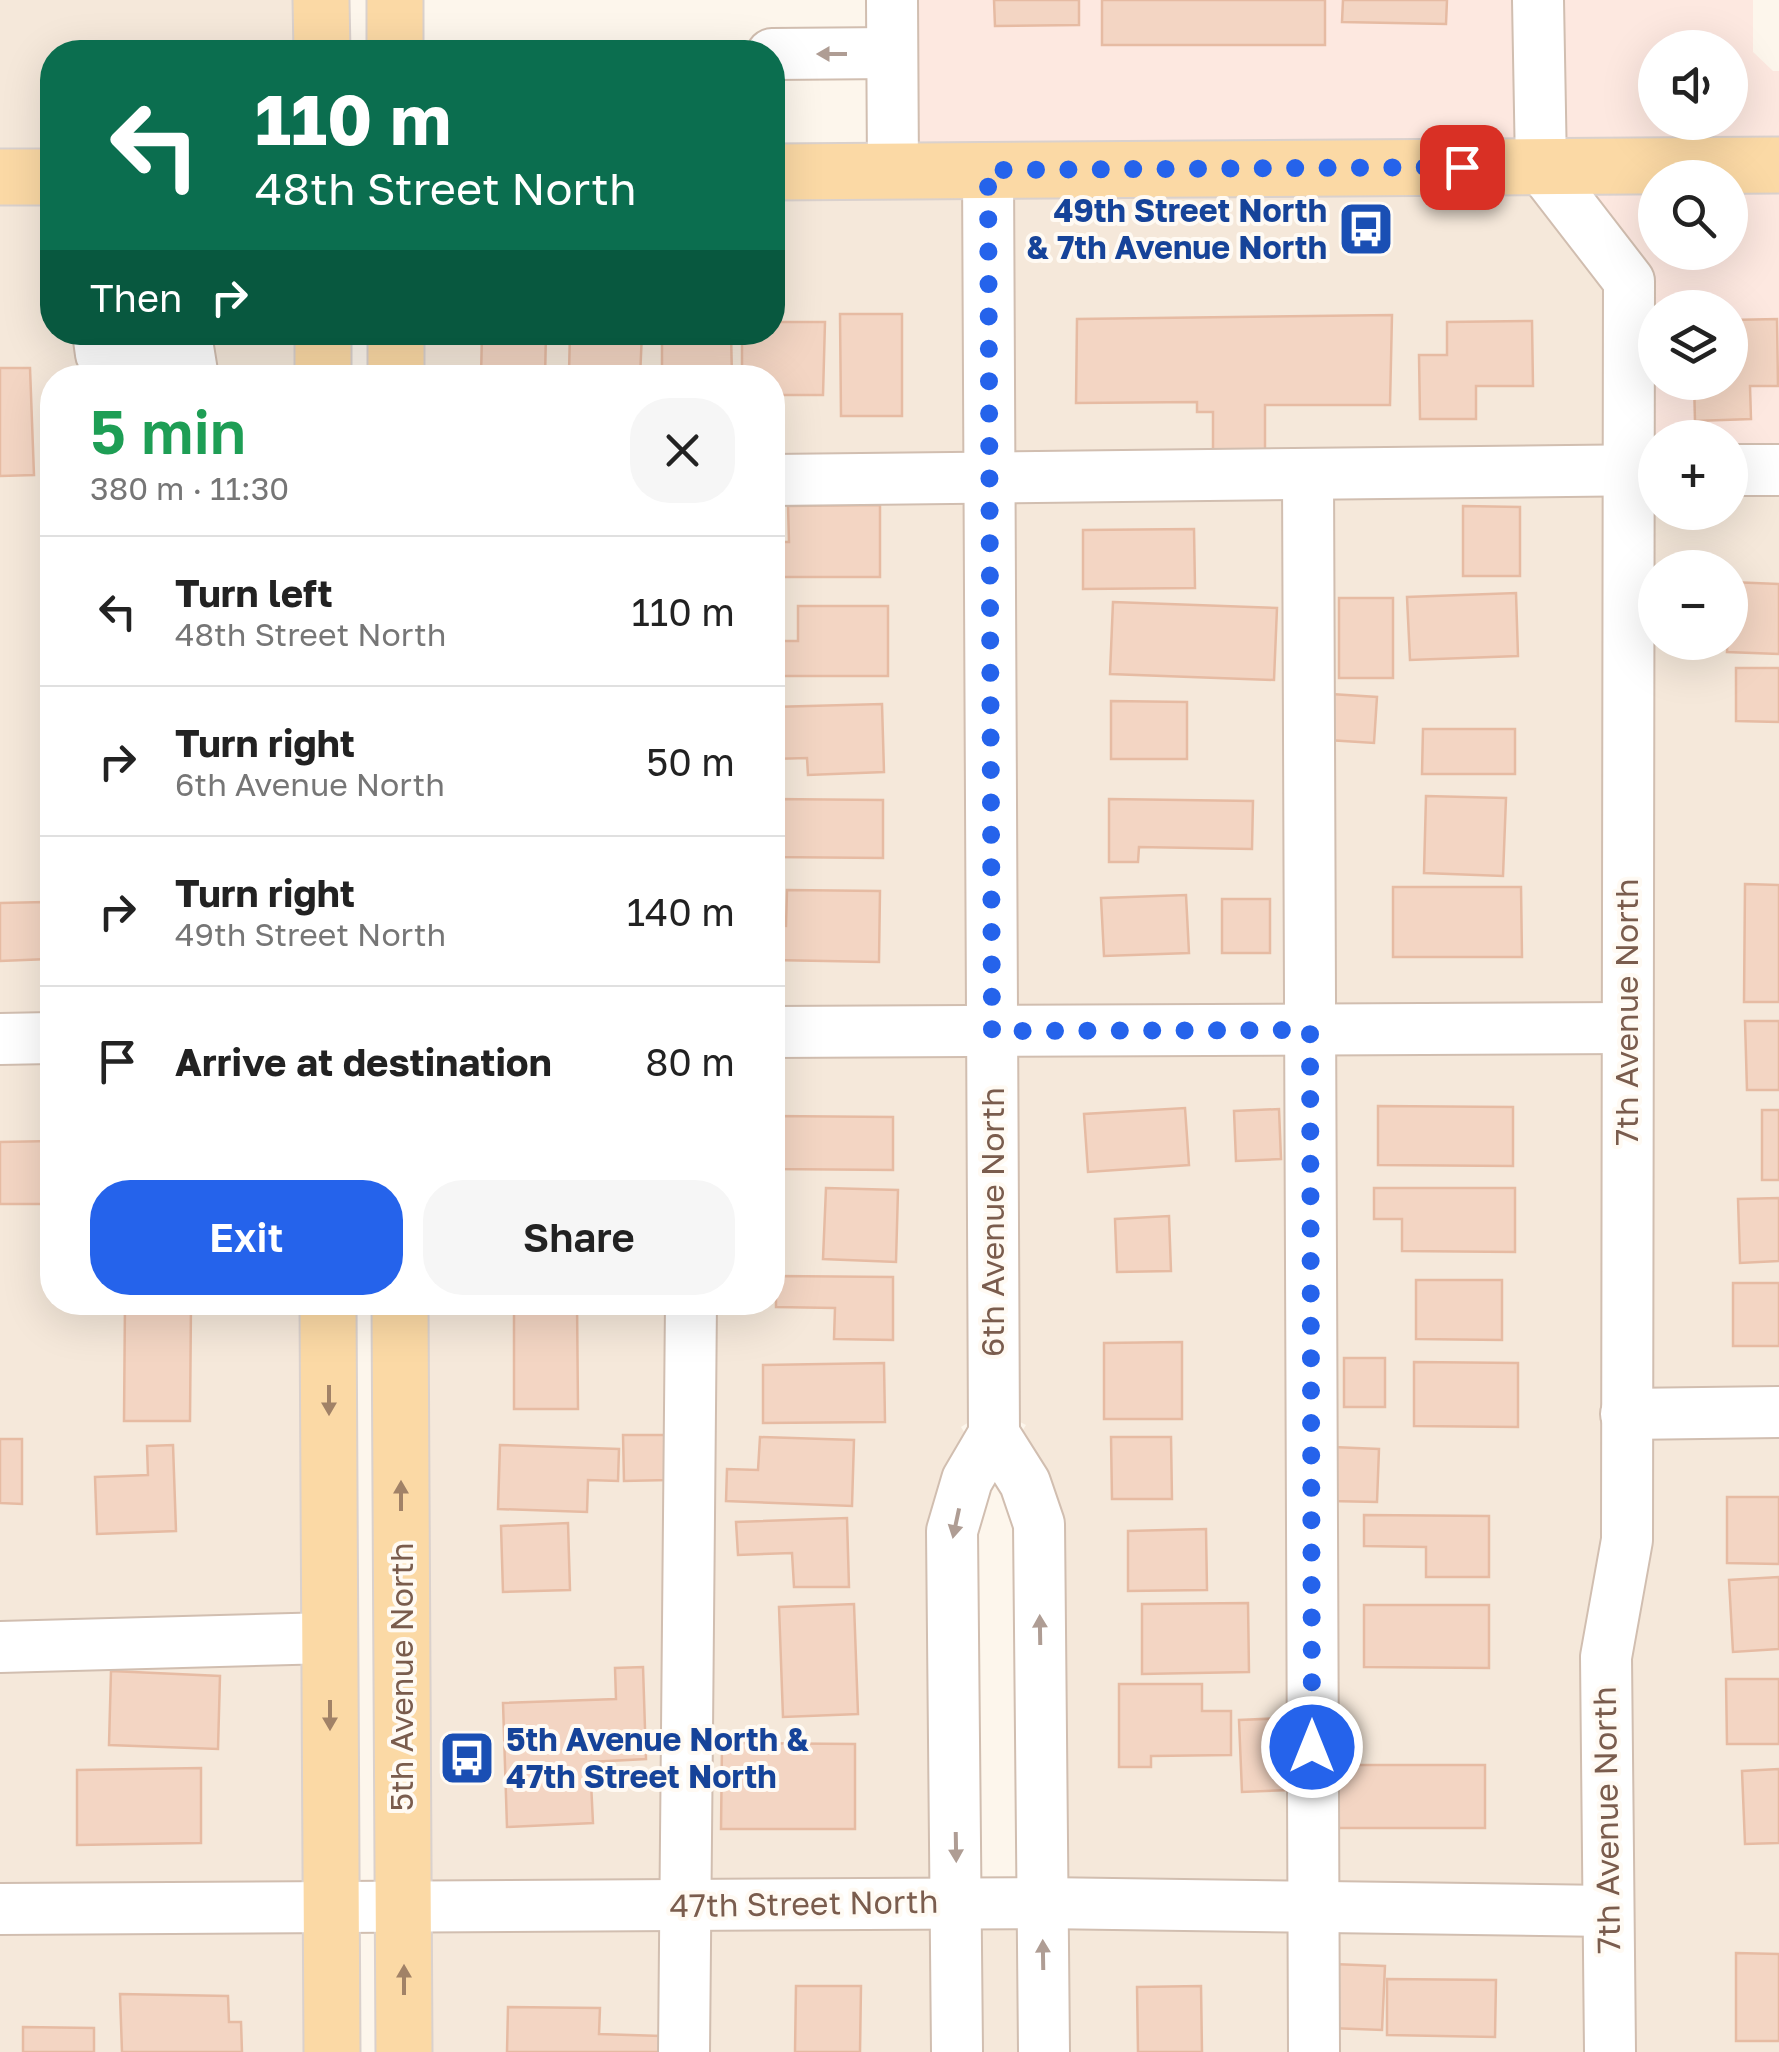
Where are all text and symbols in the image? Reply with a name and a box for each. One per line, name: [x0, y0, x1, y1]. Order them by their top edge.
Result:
map controls: [1638, 30, 1748, 660]
button: sound: [1638, 30, 1748, 140]
one-way arrow: [816, 46, 848, 62]
text: 110 m: [255, 76, 451, 160]
icon: left: [90, 80, 220, 210]
pin: [1420, 125, 1505, 210]
icon: arrive: [1435, 140, 1490, 195]
button: search: [1638, 160, 1748, 270]
text: 48th Street North: [255, 161, 637, 215]
place label: 49th Street North & 7th Avenue North: [1026, 191, 1327, 266]
bus stop icon: 49th Street North & 7th Avenue North: [1336, 199, 1396, 259]
icon: right: [202, 270, 257, 325]
text: Then: [90, 275, 182, 320]
button: layers: [1638, 290, 1748, 400]
text: 5 min: [90, 395, 246, 467]
button: close: [630, 398, 735, 503]
button: +: [1638, 420, 1748, 530]
text: 380 m · 11:30: [90, 469, 289, 507]
button: −: [1638, 550, 1748, 660]
text: Turn left: [175, 570, 333, 615]
icon: left: [90, 584, 145, 639]
text: 110 m: [631, 589, 735, 634]
text: 48th Street North: [175, 615, 446, 653]
text: Turn right: [175, 720, 355, 765]
icon: right: [90, 734, 145, 789]
text: 50 m: [646, 739, 735, 784]
text: 6th Avenue North: [175, 765, 445, 803]
text: Turn right: [175, 870, 355, 915]
street label: 7th Avenue North: [1607, 878, 1645, 1146]
icon: right: [90, 884, 145, 939]
text: 140 m: [627, 889, 735, 934]
text: 49th Street North: [175, 915, 446, 953]
icon: arrive: [90, 1034, 145, 1089]
text: Arrive at destination: [175, 1039, 552, 1084]
text: 80 m: [645, 1039, 735, 1084]
street label: 6th Avenue North: [973, 1087, 1011, 1357]
button: Exit: [90, 1180, 403, 1295]
button: Share: [423, 1180, 735, 1295]
one-way arrow: [321, 1384, 337, 1416]
one-way arrow: [393, 1480, 409, 1512]
one-way arrow: [947, 1508, 963, 1539]
street label: 5th Avenue North: [382, 1542, 420, 1812]
one-way arrow: [1031, 1613, 1047, 1645]
street label: 7th Avenue North: [1585, 1686, 1627, 1954]
position arrow: [1260, 1695, 1364, 1799]
one-way arrow: [322, 1700, 338, 1732]
place label: 5th Avenue North & 47th Street North: [506, 1720, 809, 1795]
bus stop icon: 5th Avenue North & 47th Street North: [437, 1728, 497, 1788]
one-way arrow: [948, 1832, 964, 1864]
street label: 47th Street North: [669, 1882, 939, 1924]
one-way arrow: [1035, 1938, 1051, 1970]
one-way arrow: [396, 1964, 412, 1996]

